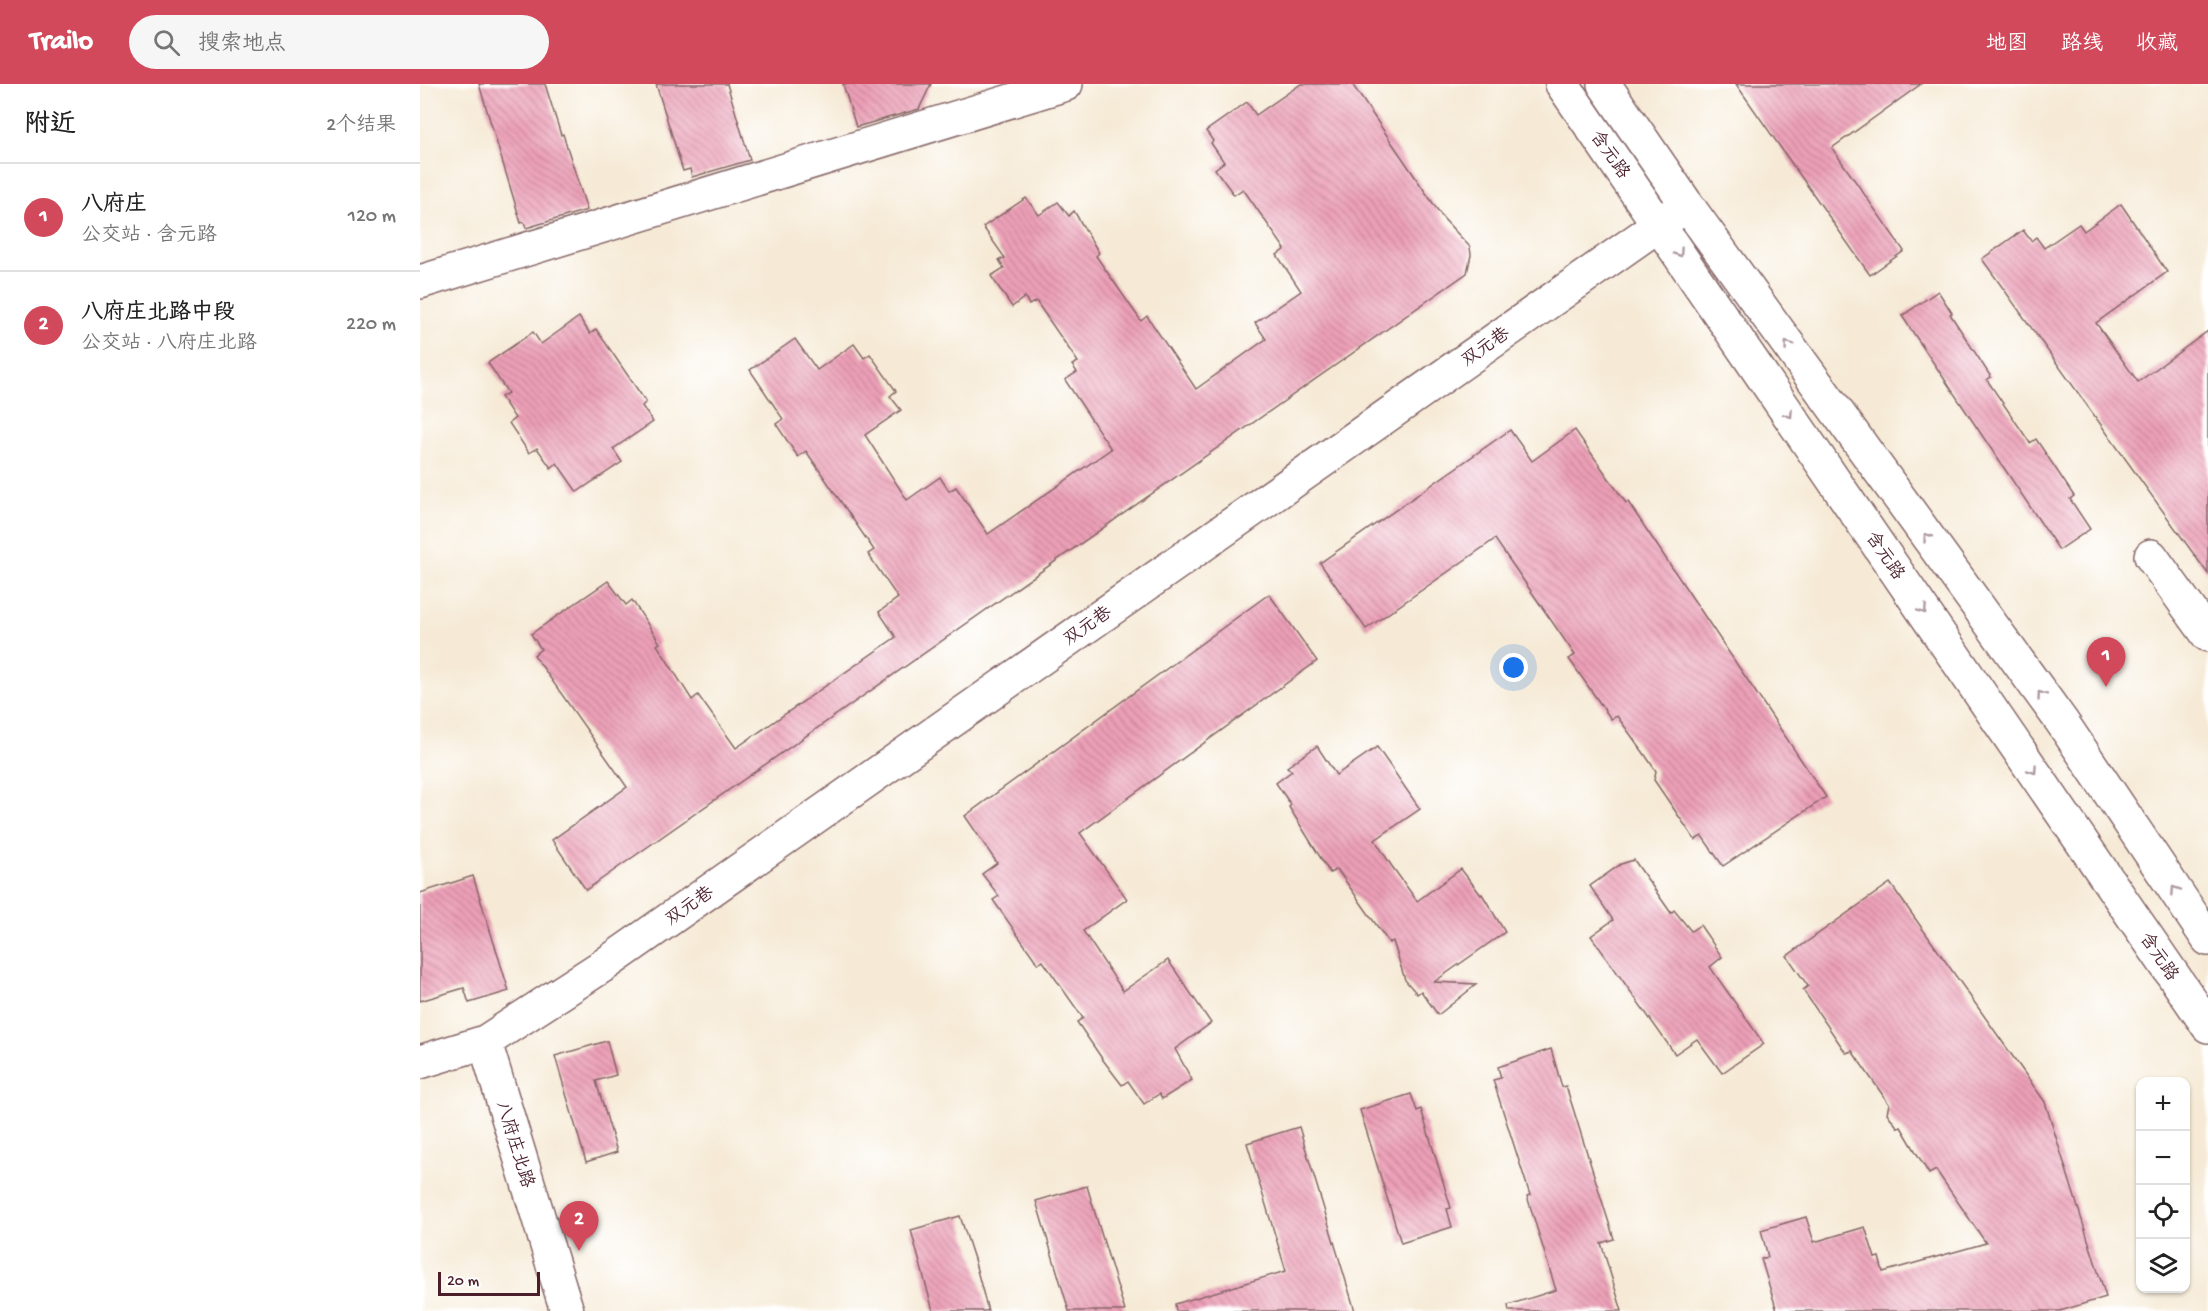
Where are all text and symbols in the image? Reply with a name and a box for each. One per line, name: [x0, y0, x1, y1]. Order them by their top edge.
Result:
search box: [129, 15, 549, 69]
text: Trailo: [30, 26, 93, 59]
icon: search: [150, 26, 183, 59]
text: 搜索地点: [198, 32, 286, 58]
text: 地图: [1986, 33, 2028, 58]
text: 路线: [2061, 33, 2103, 58]
text: 收藏: [2136, 33, 2178, 58]
text: 附近: [24, 111, 76, 142]
text: 2个结果: [326, 115, 396, 138]
street label: 含元路: [1585, 127, 1634, 184]
text: 八府庄: [81, 193, 147, 219]
text: 1: [39, 206, 48, 229]
text: 120 m: [348, 206, 396, 229]
text: 公交站 · 含元路: [81, 225, 217, 248]
one-way arrow: [1672, 246, 1683, 257]
text: 八府庄北路中段: [81, 301, 235, 327]
text: 2: [39, 314, 48, 337]
text: 220 m: [346, 314, 396, 337]
street label: 双元巷: [1458, 323, 1515, 372]
text: 公交站 · 八府庄北路: [81, 333, 257, 356]
one-way arrow: [1784, 340, 1795, 351]
one-way arrow: [1782, 408, 1794, 418]
street label: 含元路: [1860, 528, 1909, 585]
one-way arrow: [1923, 532, 1934, 543]
street label: 双元巷: [1060, 602, 1117, 651]
one-way arrow: [1916, 603, 1927, 614]
pin: 1: [2086, 638, 2126, 687]
your location: [1499, 653, 1528, 682]
one-way arrow: [2038, 690, 2049, 701]
one-way arrow: [2026, 764, 2037, 775]
street label: 双元巷: [662, 882, 719, 931]
one-way arrow: [2171, 886, 2182, 897]
street label: 含元路: [2134, 929, 2183, 986]
map controls: [2136, 1077, 2190, 1293]
button: +: [2136, 1077, 2190, 1131]
street label: 八府庄北路: [490, 1098, 538, 1191]
button: −: [2136, 1131, 2190, 1185]
button: locate: [2136, 1185, 2190, 1239]
pin: 2: [560, 1202, 598, 1251]
button: layers: [2136, 1239, 2190, 1293]
scale bar: [438, 1269, 540, 1296]
text: 20 m: [447, 1273, 479, 1292]

